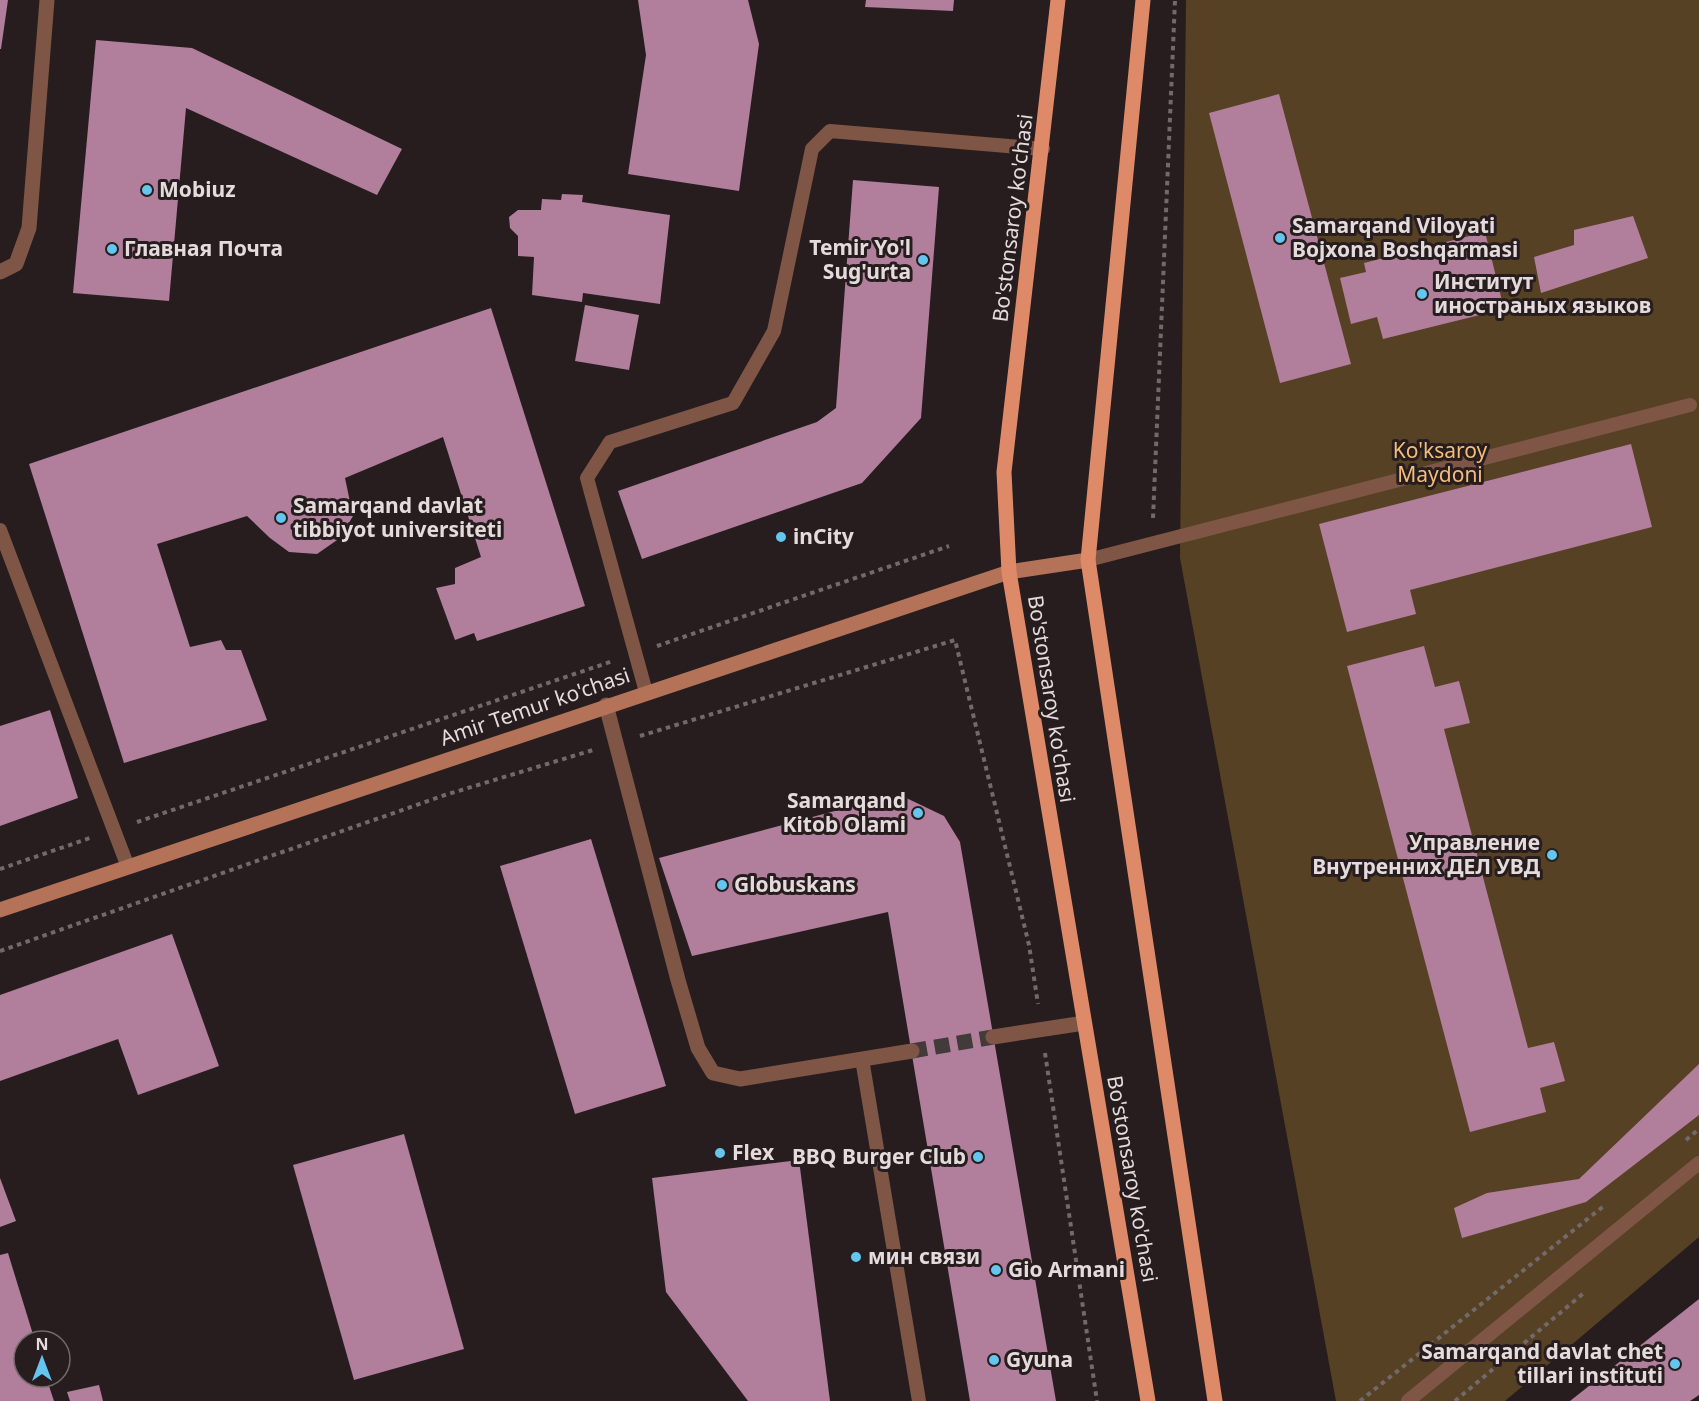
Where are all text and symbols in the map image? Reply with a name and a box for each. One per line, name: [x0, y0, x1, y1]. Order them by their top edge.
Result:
street label: Bo'stonsaroy ko'chasi: [985, 112, 1039, 324]
place label: Mobiuz: [159, 175, 235, 203]
marker: Mobiuz: [140, 183, 154, 197]
place label: Samarqand Viloyati Bojxona Boshqarmasi: [1292, 211, 1518, 263]
marker: Samarqand Viloyati Bojxona Boshqarmasi: [1273, 231, 1287, 245]
place label: Temir Yo'l Sug'urta: [809, 233, 911, 285]
place label: Главная Почта: [124, 234, 283, 262]
marker: Главная Почта: [105, 242, 119, 256]
marker: Temir Yo'l Sug'urta: [916, 253, 930, 267]
place label: Институт иностраных языков: [1434, 267, 1651, 319]
marker: Институт иностраных языков: [1415, 287, 1429, 301]
park label: Ko'ksaroy Maydoni: [1393, 436, 1488, 488]
place label: Samarqand davlat tibbiyot universiteti: [293, 491, 502, 543]
marker: Samarqand davlat tibbiyot universiteti: [274, 511, 288, 525]
place label: inCity: [793, 522, 854, 550]
marker: inCity: [774, 530, 788, 544]
street label: Bo'stonsaroy ko'chasi: [1022, 593, 1082, 805]
street label: Amir Temur ko'chasi: [436, 660, 633, 752]
place label: Samarqand Kitob Olami: [783, 786, 906, 838]
marker: Samarqand Kitob Olami: [911, 806, 925, 820]
place label: Управление Внутренних ДЕЛ УВД: [1312, 828, 1541, 880]
marker: Управление Внутренних ДЕЛ УВД: [1545, 848, 1559, 862]
place label: Globuskans: [734, 870, 856, 898]
marker: Globuskans: [715, 878, 729, 892]
street label: Bo'stonsaroy ko'chasi: [1101, 1073, 1165, 1284]
place label: Flex: [732, 1138, 775, 1166]
place label: BBQ Burger Club: [792, 1142, 966, 1170]
marker: Flex: [713, 1146, 727, 1160]
marker: BBQ Burger Club: [971, 1150, 985, 1164]
place label: мин связи: [868, 1242, 980, 1270]
marker: мин связи: [849, 1250, 863, 1264]
place label: Gio Armani: [1008, 1255, 1125, 1283]
marker: Gio Armani: [989, 1263, 1003, 1277]
north arrow: [12, 1329, 72, 1389]
text: N: [35, 1333, 49, 1355]
place label: Samarqand davlat chet tillari instituti: [1421, 1337, 1663, 1389]
place label: Gyuna: [1006, 1345, 1073, 1373]
marker: Gyuna: [987, 1353, 1001, 1367]
marker: Samarqand davlat chet tillari instituti: [1668, 1357, 1682, 1371]

